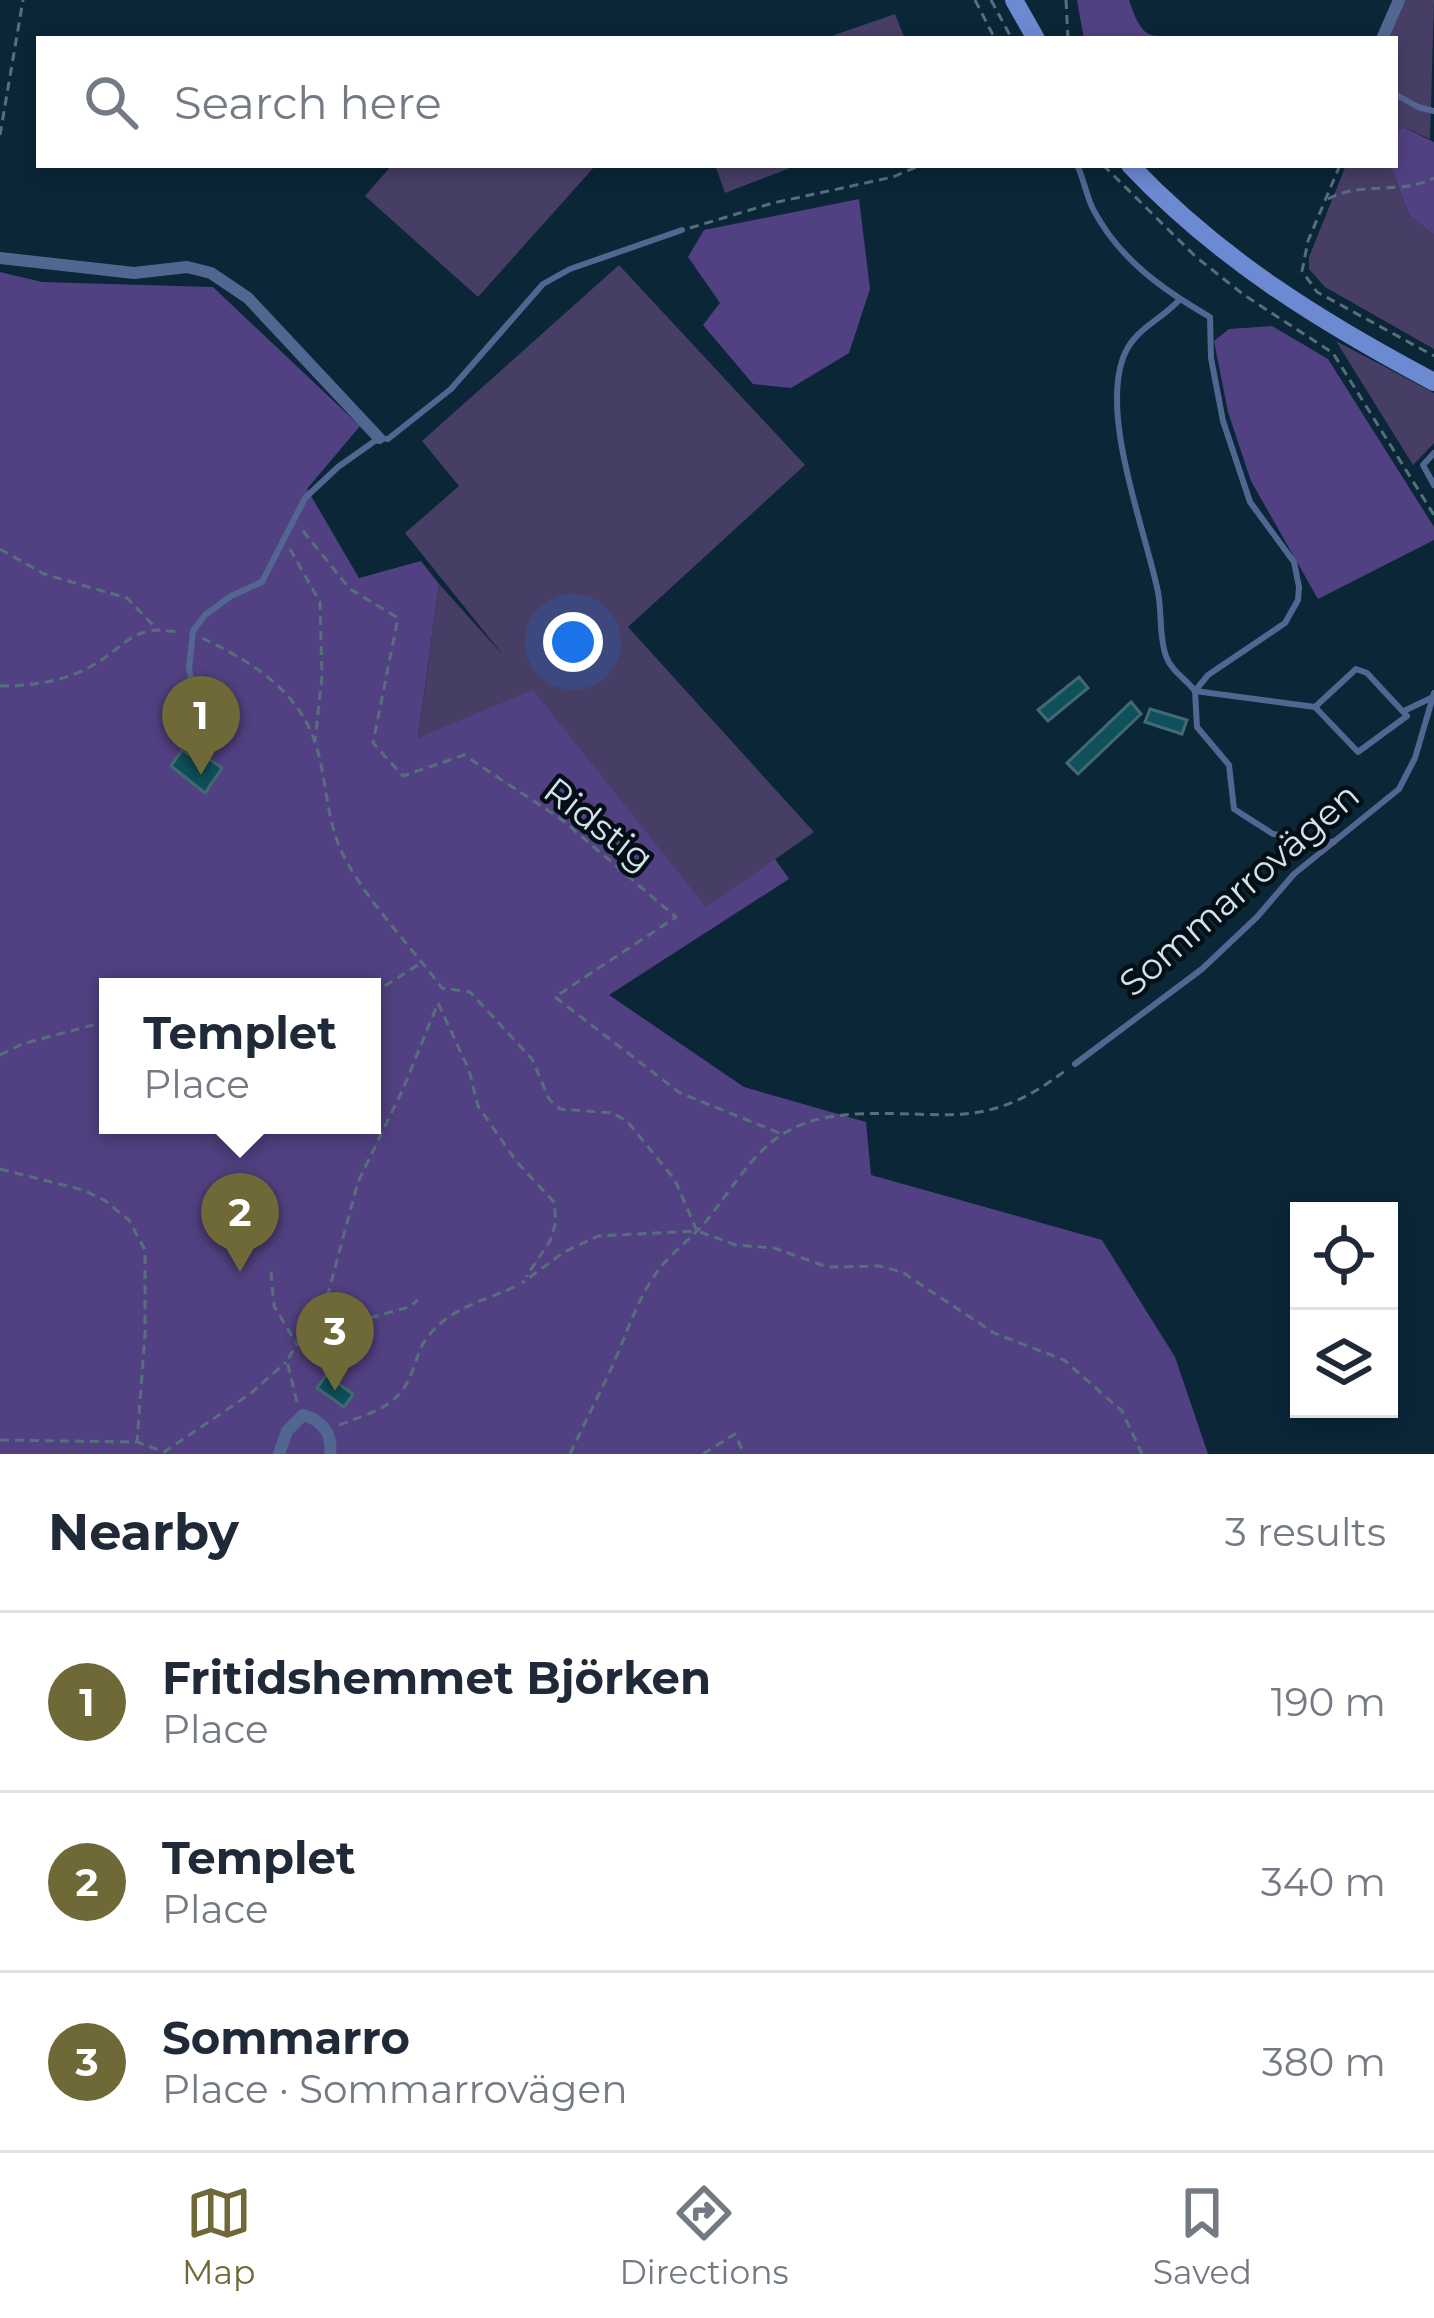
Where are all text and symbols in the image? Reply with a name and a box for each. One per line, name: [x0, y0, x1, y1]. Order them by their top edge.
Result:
search box: [36, 36, 1398, 168]
icon: search: [78, 69, 144, 135]
text: Search here: [174, 75, 442, 130]
your location: [543, 612, 603, 672]
pin: 1: [162, 676, 240, 775]
street label: Ridstig: [536, 768, 662, 880]
street label: Sommarrovägen: [1110, 773, 1368, 1005]
popup: [99, 978, 381, 1134]
text: Templet: [143, 1005, 337, 1060]
text: Place: [143, 1060, 250, 1108]
pin: 2: [201, 1173, 279, 1272]
map controls: [1290, 1202, 1398, 1418]
button: locate: [1290, 1202, 1398, 1310]
pin: 3: [296, 1292, 374, 1391]
button: layers: [1290, 1310, 1398, 1418]
text: Nearby: [48, 1501, 239, 1563]
text: 3 results: [1225, 1508, 1386, 1556]
text: Fritidshemmet Björken: [162, 1650, 711, 1705]
text: 1: [79, 1678, 95, 1726]
text: 190 m: [1271, 1678, 1386, 1726]
text: Place: [162, 1705, 269, 1753]
text: Templet: [162, 1830, 356, 1885]
text: 2: [75, 1858, 99, 1906]
text: 340 m: [1261, 1858, 1386, 1906]
text: Place: [162, 1885, 269, 1933]
text: Sommarro: [162, 2010, 410, 2065]
text: 3: [75, 2038, 99, 2086]
text: 380 m: [1262, 2038, 1386, 2086]
text: Place · Sommarrovägen: [162, 2065, 628, 2113]
tab: Map: [182, 2180, 255, 2292]
tab: Directions: [620, 2180, 789, 2292]
tab: Saved: [1153, 2180, 1252, 2292]

